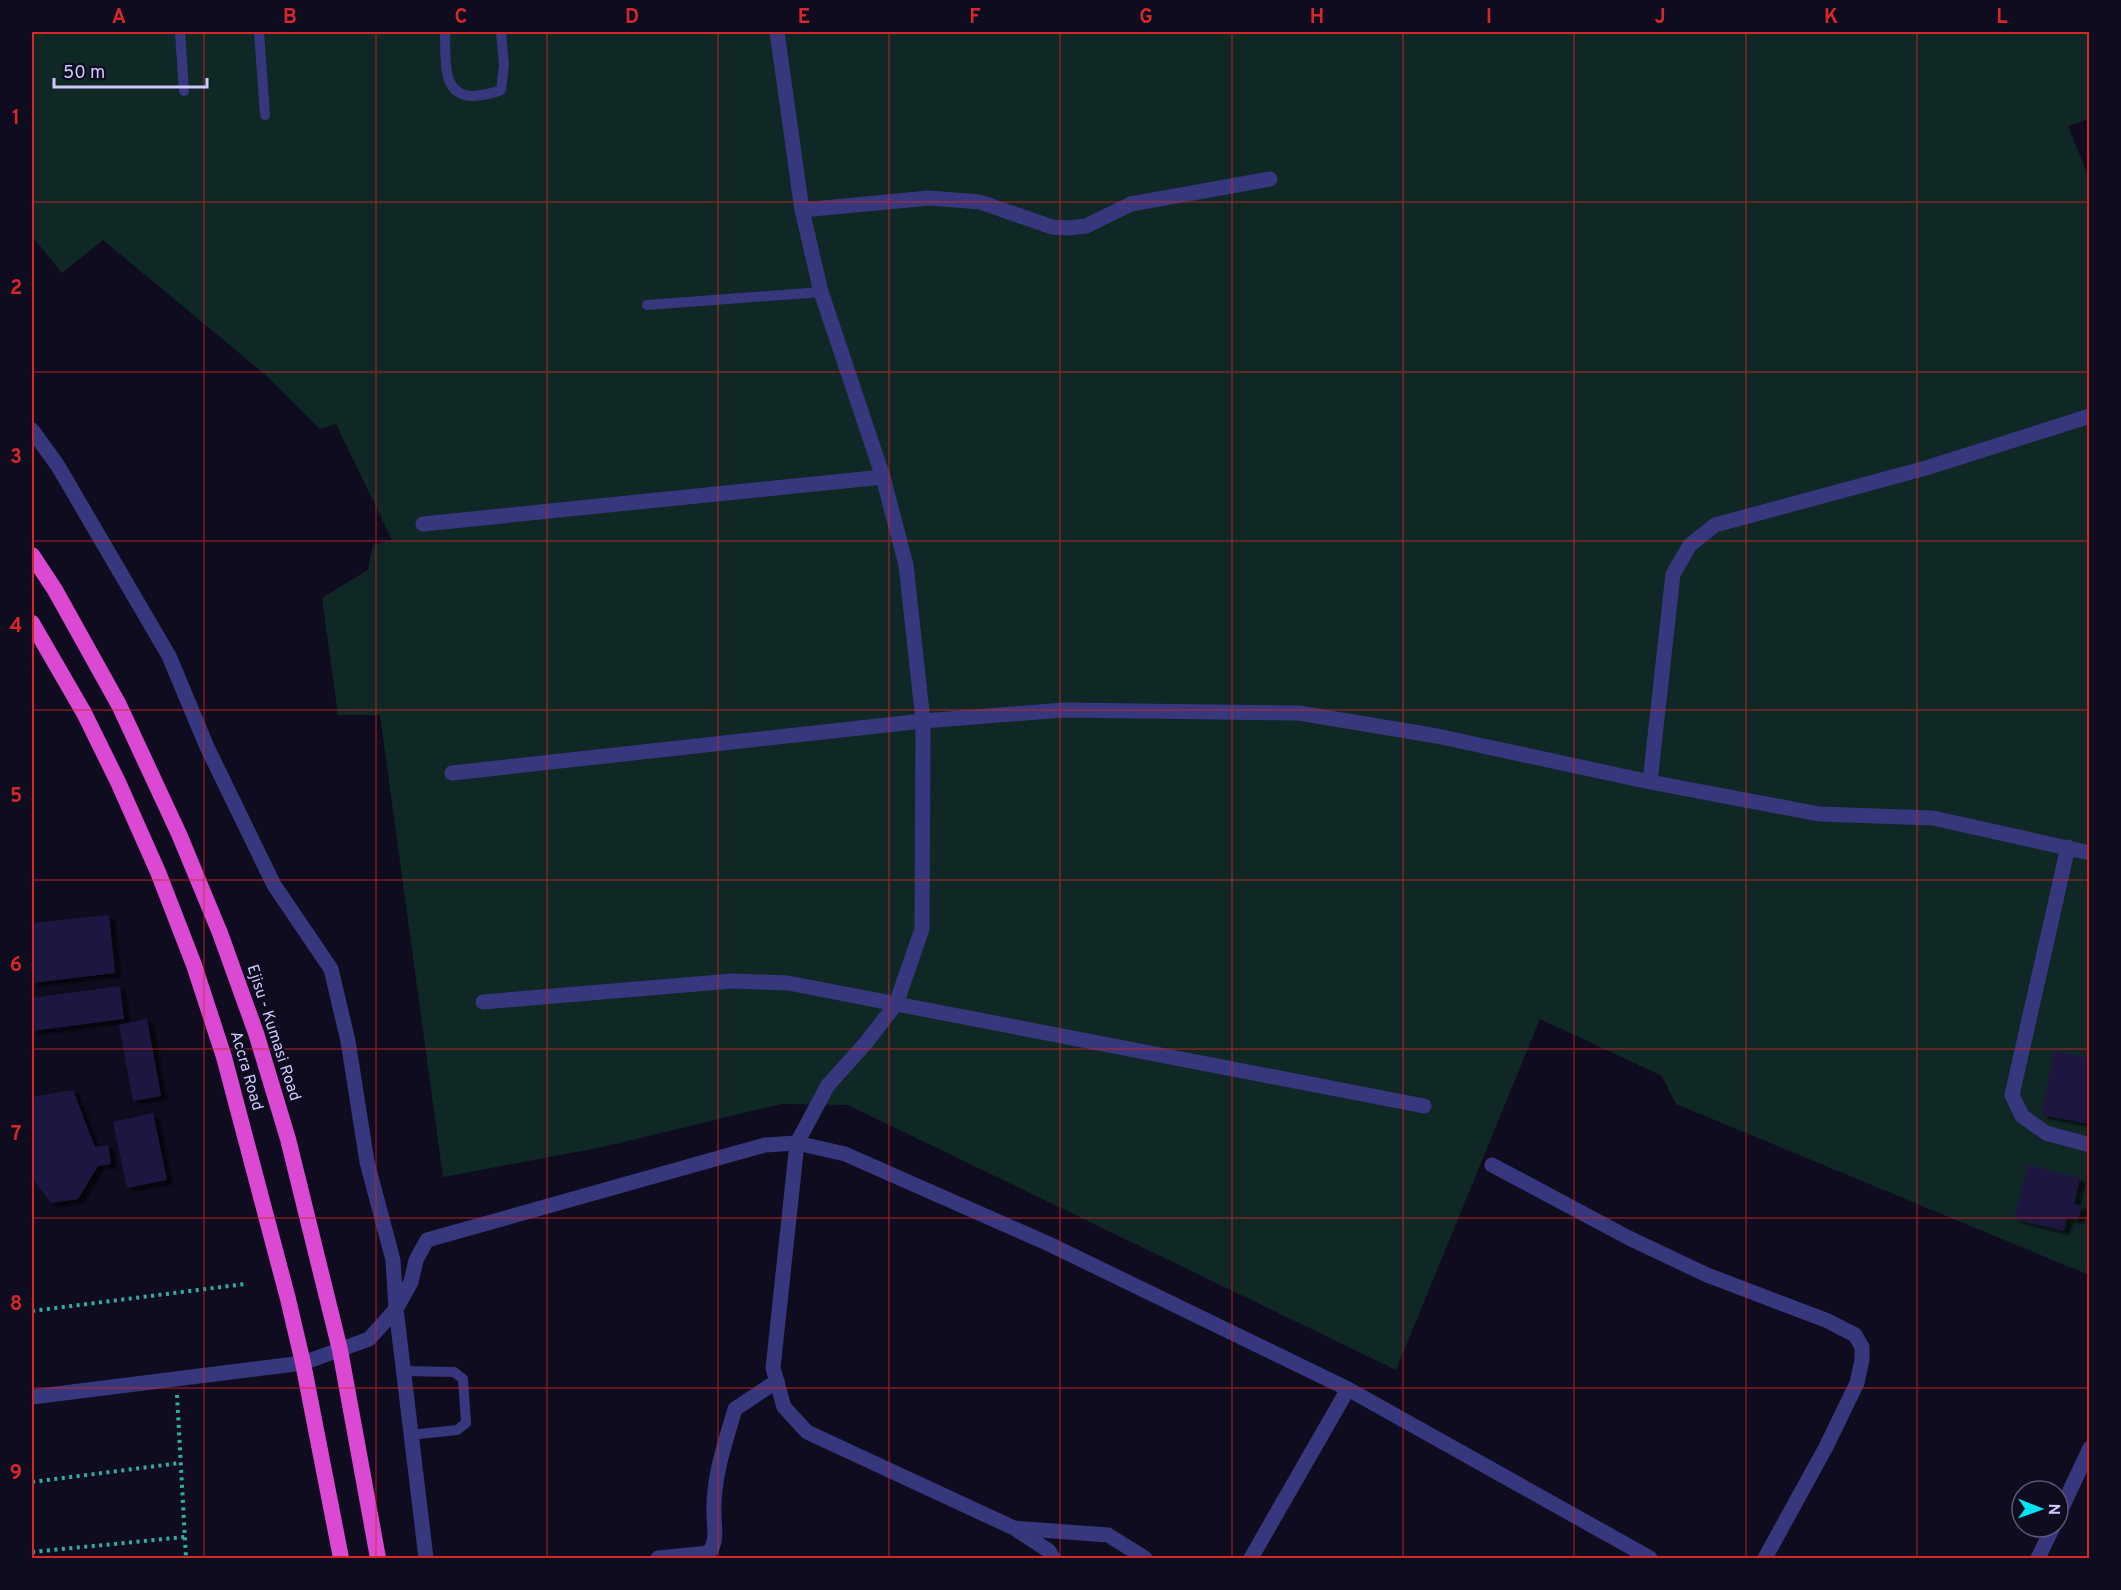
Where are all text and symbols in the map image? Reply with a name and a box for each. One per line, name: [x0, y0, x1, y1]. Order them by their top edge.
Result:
text: A: [112, 5, 126, 31]
text: B: [283, 5, 297, 31]
text: C: [455, 5, 467, 31]
text: D: [625, 5, 639, 31]
text: E: [798, 5, 810, 31]
text: F: [969, 5, 981, 31]
text: G: [1139, 5, 1153, 31]
text: H: [1310, 5, 1324, 31]
text: I: [1486, 5, 1492, 31]
text: J: [1654, 5, 1666, 31]
text: K: [1824, 5, 1838, 31]
text: L: [1996, 5, 2008, 31]
scale bar: [54, 51, 207, 89]
text: 50 m: [63, 62, 105, 85]
text: 1: [12, 106, 20, 132]
text: 2: [10, 276, 22, 302]
text: 3: [10, 445, 22, 471]
text: 4: [10, 614, 22, 640]
text: 5: [10, 784, 22, 810]
text: 6: [10, 953, 22, 979]
street label: Ejisu - Kumasi Road: [242, 962, 304, 1104]
street label: Accra Road: [225, 1029, 267, 1113]
text: 7: [11, 1122, 21, 1148]
text: 8: [10, 1292, 22, 1318]
text: 9: [10, 1461, 22, 1487]
north arrow: [2010, 1479, 2070, 1539]
text: N: [2043, 1503, 2063, 1515]

